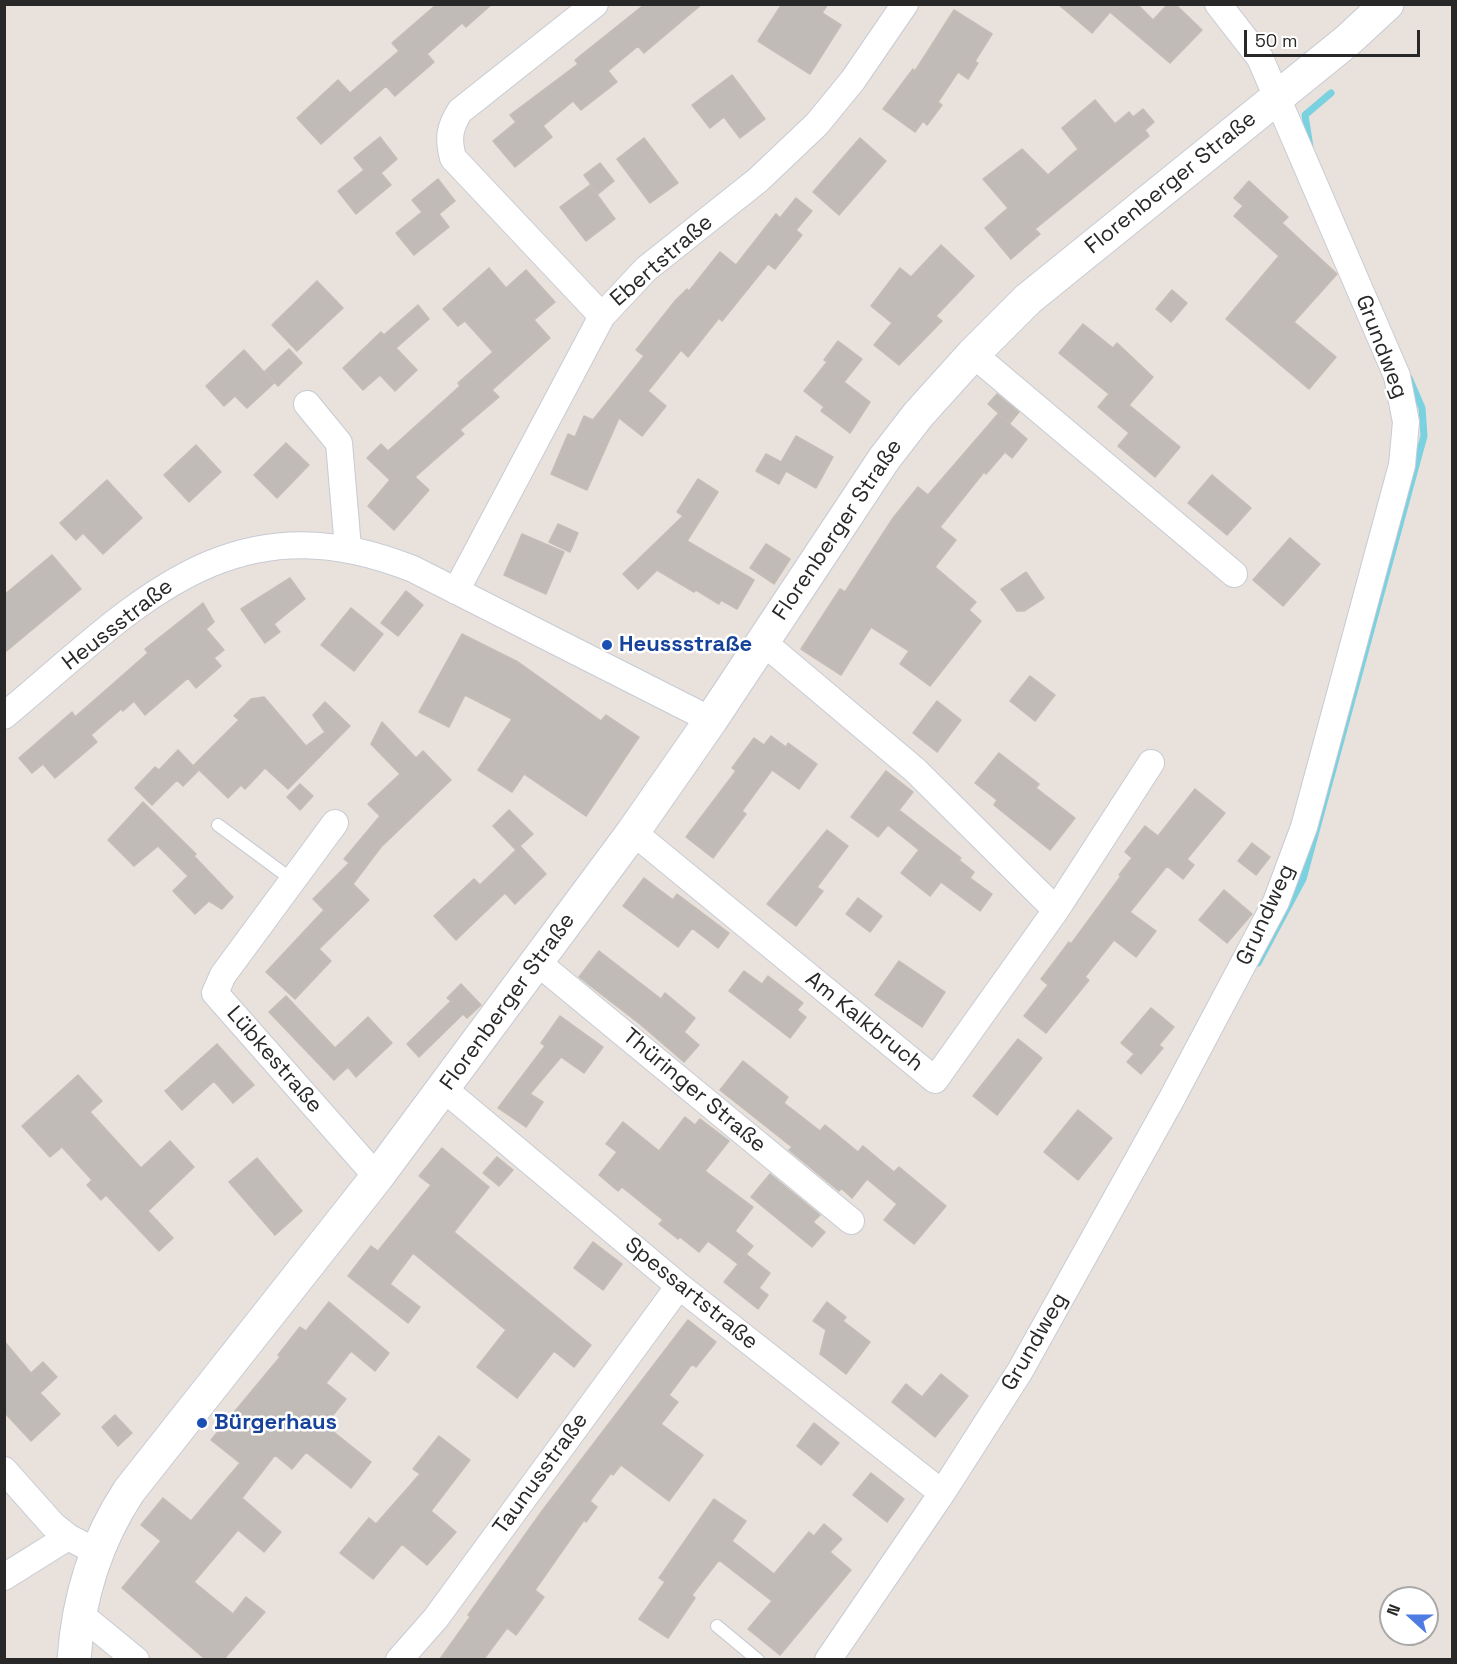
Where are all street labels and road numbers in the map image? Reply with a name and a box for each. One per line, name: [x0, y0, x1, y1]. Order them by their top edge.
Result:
street label: Florenberger Straße: [1080, 106, 1262, 260]
street label: Ebertstraße: [605, 209, 719, 313]
street label: Grundweg: [1349, 292, 1413, 402]
street label: Florenberger Straße: [768, 435, 908, 625]
street label: Heussstraße: [57, 574, 179, 676]
street label: Grundweg: [1231, 860, 1301, 970]
street label: Florenberger Straße: [435, 908, 581, 1096]
street label: Am Kalkbruch: [800, 966, 928, 1078]
street label: Lübkestraße: [221, 1001, 327, 1119]
street label: Thüringer Straße: [617, 1023, 771, 1159]
street label: Spessartstraße: [619, 1232, 763, 1356]
street label: Grundweg: [996, 1288, 1074, 1396]
street label: Taunusstraße: [488, 1408, 594, 1540]

